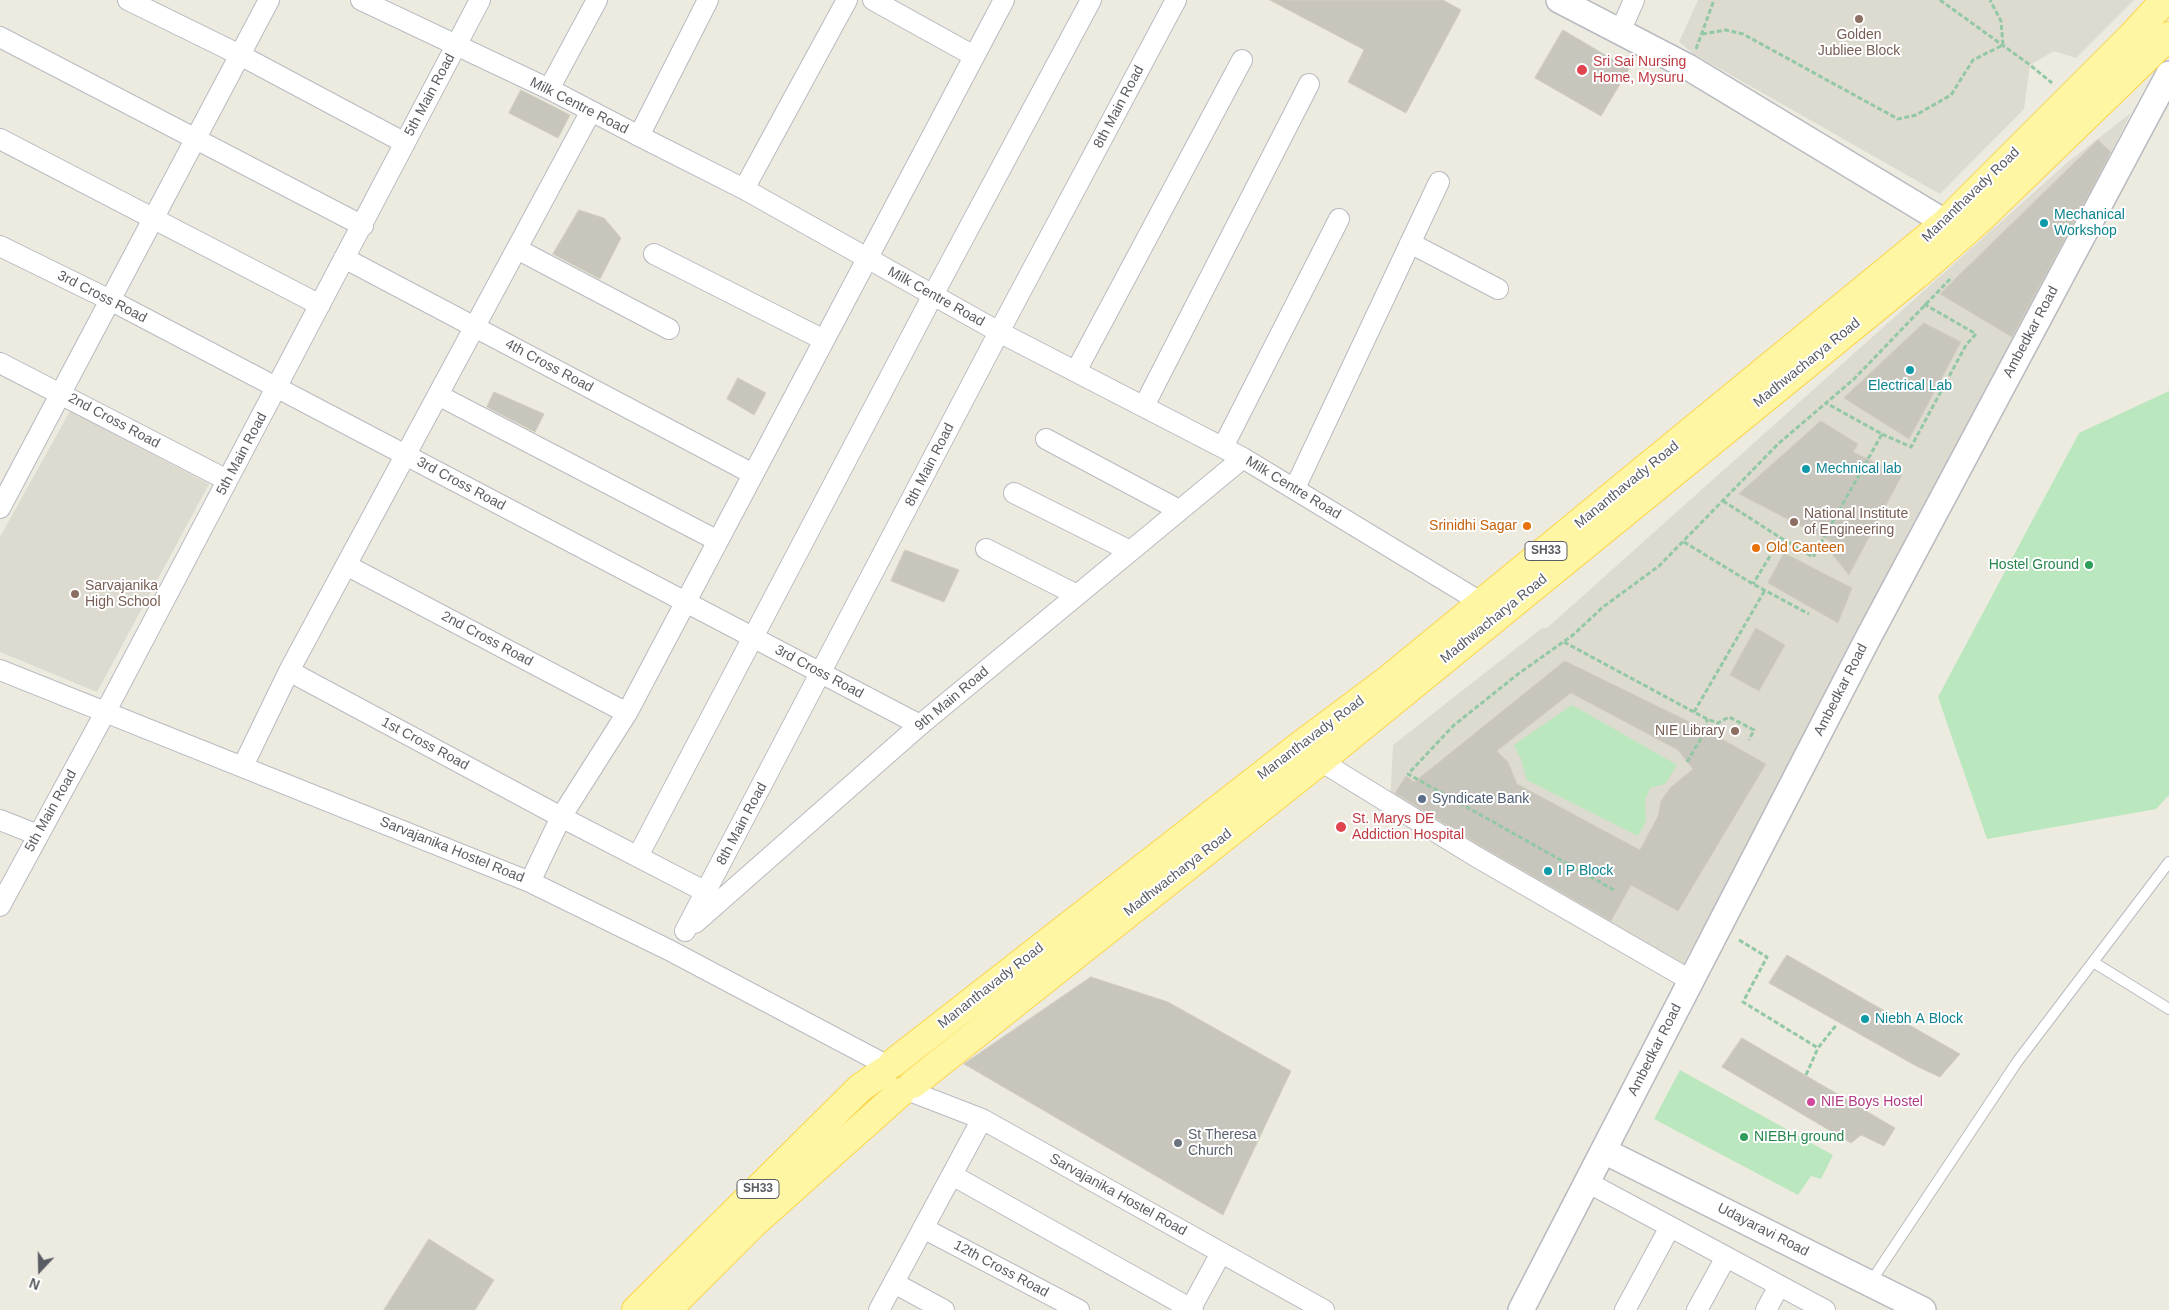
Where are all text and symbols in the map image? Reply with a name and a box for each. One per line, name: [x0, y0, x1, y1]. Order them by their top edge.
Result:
marker: Golden Jubliee Block: [1853, 13, 1865, 25]
place label: Golden Jubliee Block: [1818, 27, 1900, 59]
street label: 5th Main Road: [401, 51, 459, 139]
place label: Sri Sai Nursing Home, Mysuru: [1593, 54, 1686, 86]
street label: 8th Main Road: [1090, 63, 1148, 151]
marker: Sri Sai Nursing Home, Mysuru: [1575, 63, 1589, 77]
street label: Milk Centre Road: [527, 74, 631, 138]
street label: Mananthavady Road: [1919, 144, 2023, 246]
place label: Mechanical Workshop: [2054, 207, 2125, 240]
marker: Mechanical Workshop: [2038, 217, 2050, 229]
street label: Milk Centre Road: [885, 263, 987, 331]
street label: 3rd Cross Road: [55, 267, 149, 327]
street label: Ambedkar Road: [2000, 283, 2062, 381]
street label: Madhwacharya Road: [1750, 315, 1864, 411]
street label: 4th Cross Road: [502, 336, 596, 396]
marker: Electrical Lab: [1904, 364, 1916, 376]
place label: Electrical Lab: [1868, 378, 1952, 394]
street label: 2nd Cross Road: [65, 390, 163, 452]
street label: 5th Main Road: [213, 410, 271, 498]
street label: 8th Main Road: [902, 421, 958, 509]
street label: Mananthavady Road: [1572, 438, 1682, 532]
street label: Milk Centre Road: [1242, 453, 1344, 523]
street label: 3rd Cross Road: [414, 454, 508, 514]
place label: Mechnical lab: [1816, 461, 1902, 477]
marker: Mechnical lab: [1800, 463, 1812, 475]
place label: National Institute of Engineering: [1804, 506, 1908, 538]
marker: National Institute of Engineering: [1788, 516, 1800, 528]
place label: Srinidhi Sagar: [1429, 518, 1517, 534]
marker: Srinidhi Sagar: [1521, 520, 1533, 532]
place label: Old Canteen: [1766, 540, 1845, 556]
road number: SH33: [1525, 542, 1567, 560]
marker: Old Canteen: [1750, 542, 1762, 554]
place label: Hostel Ground: [1989, 557, 2079, 573]
marker: Hostel Ground: [2083, 559, 2095, 571]
street label: Madhwacharya Road: [1437, 571, 1551, 667]
place label: Sarvajanika High School: [85, 578, 160, 610]
marker: Sarvajanika High School: [69, 588, 81, 600]
street label: 2nd Cross Road: [438, 608, 536, 670]
street label: Ambedkar Road: [1811, 641, 1871, 739]
street label: 3rd Cross Road: [772, 642, 866, 702]
street label: 9th Main Road: [912, 663, 992, 735]
street label: Mananthavady Road: [1254, 692, 1368, 784]
street label: 1st Cross Road: [378, 714, 472, 774]
place label: NIE Library: [1655, 723, 1725, 739]
marker: NIE Library: [1729, 725, 1741, 737]
street label: 5th Main Road: [22, 767, 80, 855]
street label: 8th Main Road: [713, 780, 771, 868]
place label: Syndicate Bank: [1432, 791, 1529, 807]
marker: Syndicate Bank: [1416, 793, 1428, 805]
place label: St. Marys DE Addiction Hospital: [1352, 811, 1464, 844]
street label: Sarvajanika Hostel Road: [377, 813, 527, 887]
marker: St. Marys DE Addiction Hospital: [1334, 820, 1348, 834]
street label: Madhwacharya Road: [1121, 826, 1235, 920]
place label: I P Block: [1558, 863, 1613, 879]
marker: I P Block: [1542, 865, 1554, 877]
street label: Mananthavady Road: [935, 940, 1047, 1032]
street label: Ambedkar Road: [1625, 1001, 1685, 1099]
place label: Niebh A Block: [1875, 1011, 1963, 1027]
marker: Niebh A Block: [1859, 1013, 1871, 1025]
place label: NIE Boys Hostel: [1821, 1094, 1923, 1110]
marker: NIE Boys Hostel: [1805, 1096, 1817, 1108]
place label: St Theresa Church: [1188, 1127, 1256, 1160]
place label: NIEBH ground: [1754, 1129, 1844, 1145]
marker: NIEBH ground: [1738, 1131, 1750, 1143]
marker: St Theresa Church: [1172, 1137, 1184, 1149]
street label: Sarvajanika Hostel Road: [1047, 1150, 1189, 1240]
road number: SH33: [737, 1180, 779, 1198]
street label: Udayaravi Road: [1714, 1200, 1812, 1260]
street label: 12th Cross Road: [951, 1237, 1051, 1301]
north arrow: [15, 1245, 65, 1295]
text: N: [27, 1275, 42, 1293]

